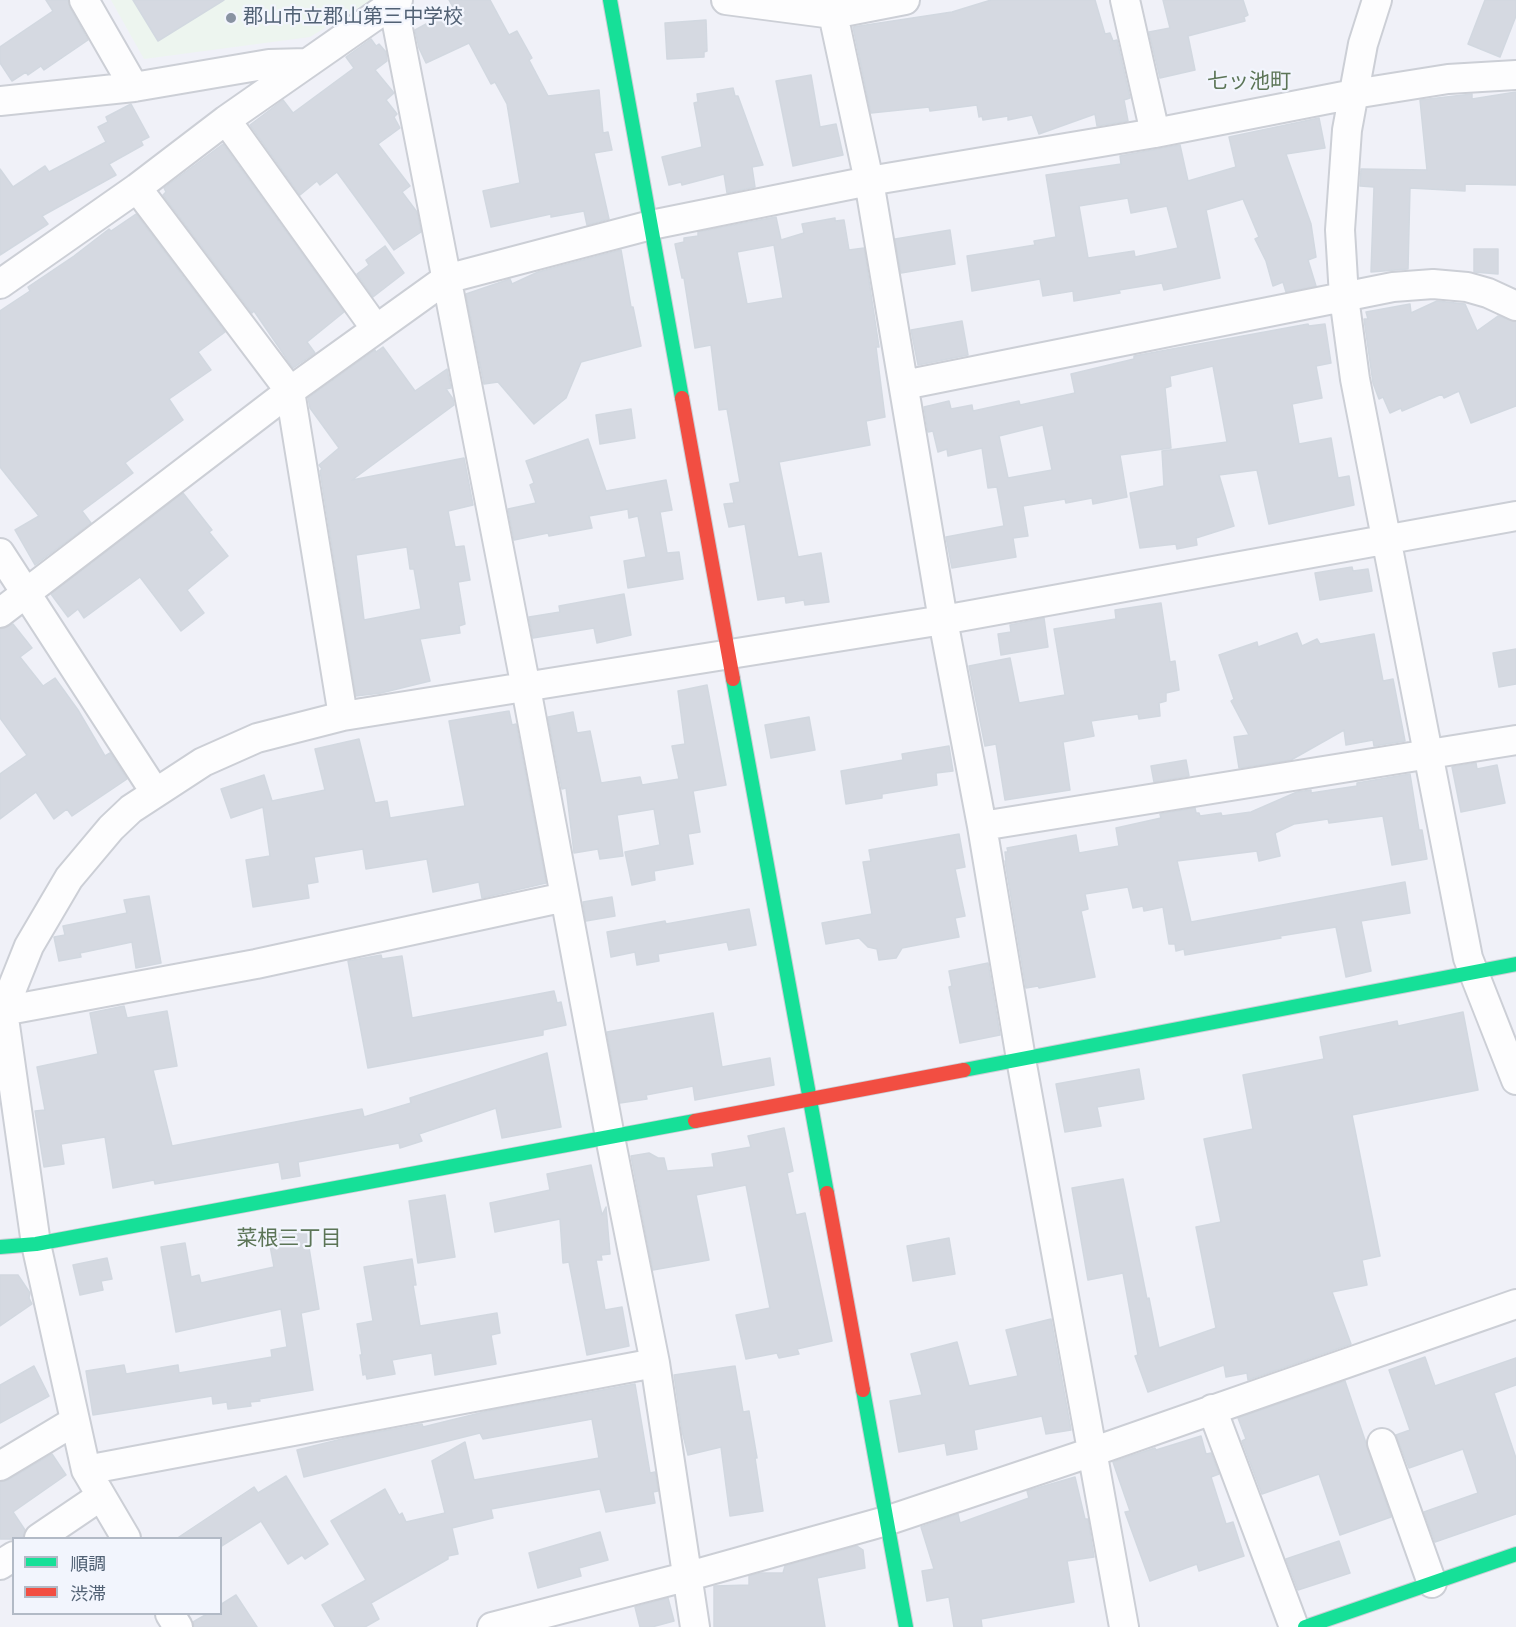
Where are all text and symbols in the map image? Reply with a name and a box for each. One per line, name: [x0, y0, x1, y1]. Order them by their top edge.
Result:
place label: 郡山市立郡山第三中学校: [243, 6, 463, 30]
marker: 郡山市立郡山第三中学校: [224, 11, 238, 25]
district label: 七ッ池町: [1207, 69, 1291, 95]
district label: 菜根三丁目: [237, 1226, 341, 1252]
legend: [12, 1537, 222, 1615]
text: 順調: [70, 1552, 106, 1576]
text: 渋滞: [70, 1582, 106, 1606]

